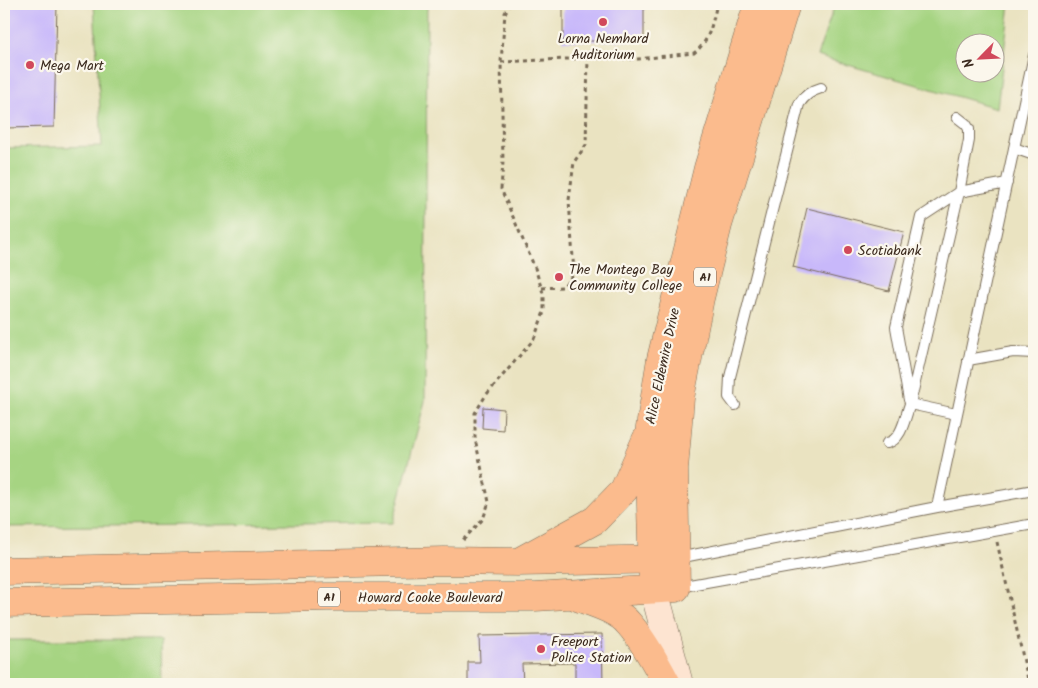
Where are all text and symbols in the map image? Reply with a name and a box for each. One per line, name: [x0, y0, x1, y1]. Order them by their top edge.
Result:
marker: Lorna Nemhard Auditorium: [597, 16, 609, 28]
place label: Lorna Nemhard Auditorium: [558, 28, 649, 66]
north arrow: [956, 32, 1006, 82]
text: N: [957, 54, 981, 71]
place label: Mega Mart: [40, 55, 104, 77]
marker: Mega Mart: [24, 59, 36, 71]
place label: Scotiabank: [858, 240, 922, 262]
marker: Scotiabank: [842, 244, 854, 256]
place label: The Montego Bay Community College: [569, 259, 683, 297]
road number: A1: [694, 268, 716, 286]
marker: The Montego Bay Community College: [553, 271, 565, 283]
street label: Alice Eldemire Drive: [640, 305, 686, 426]
street label: Howard Cooke Boulevard: [358, 587, 503, 609]
road number: A1: [318, 588, 340, 606]
place label: Freeport Police Station: [551, 631, 632, 669]
marker: Freeport Police Station: [535, 643, 547, 655]

